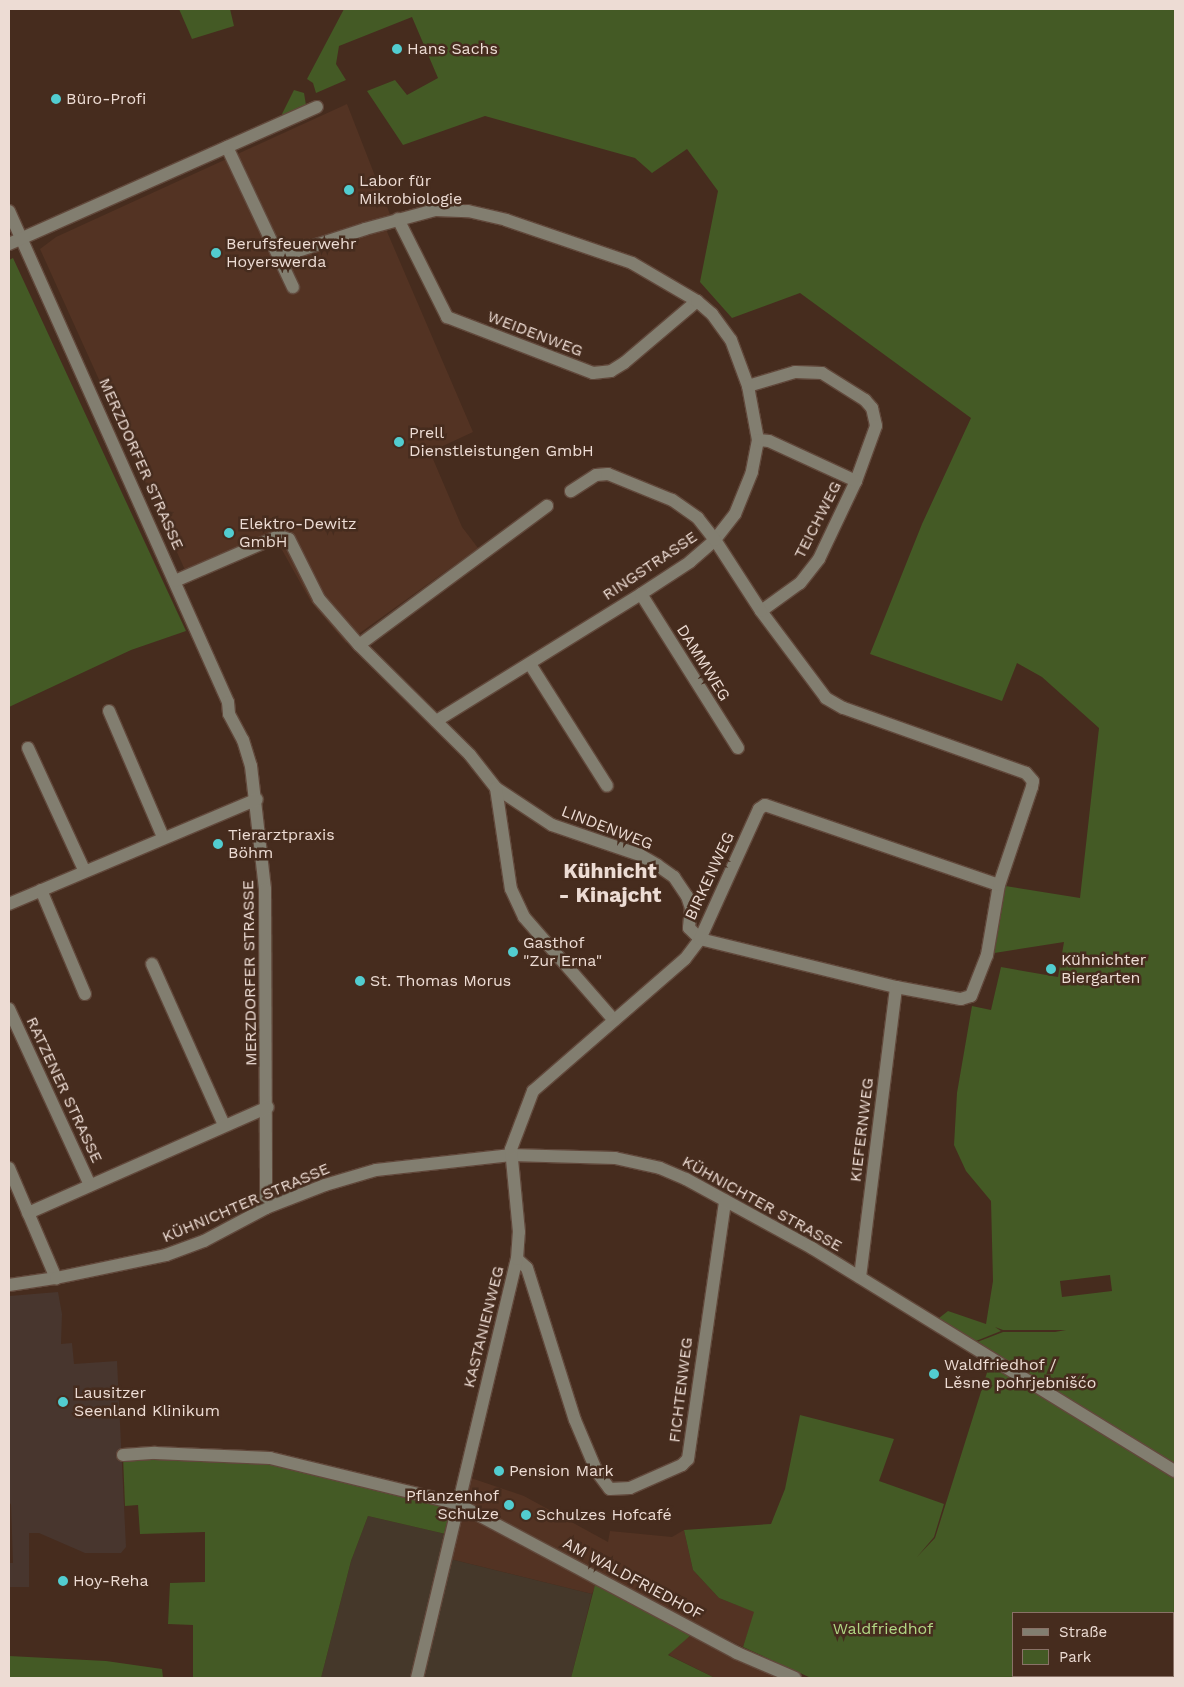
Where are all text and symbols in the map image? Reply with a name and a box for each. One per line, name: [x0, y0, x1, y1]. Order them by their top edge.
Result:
place label: Hans Sachs: [407, 39, 498, 59]
marker: Hans Sachs: [391, 43, 403, 55]
place label: Büro-Profi: [66, 89, 146, 109]
marker: Büro-Profi: [50, 93, 62, 105]
place label: Labor für Mikrobiologie: [359, 171, 462, 209]
marker: Labor für Mikrobiologie: [343, 184, 355, 196]
place label: Berufsfeuerwehr Hoyerswerda: [226, 234, 357, 272]
marker: Berufsfeuerwehr Hoyerswerda: [210, 247, 222, 259]
street label: WEIDENWEG: [485, 307, 585, 361]
street label: MERZDORFER STRASSE: [94, 375, 188, 553]
place label: Prell Dienstleistungen GmbH: [409, 423, 594, 461]
marker: Prell Dienstleistungen GmbH: [393, 436, 405, 448]
street label: TEICHWEG: [790, 478, 846, 562]
place label: Elektro-Dewitz GmbH: [239, 514, 357, 552]
marker: Elektro-Dewitz GmbH: [223, 527, 235, 539]
street label: RINGSTRASSE: [599, 527, 701, 605]
street label: DAMMWEG: [672, 621, 734, 705]
street label: LINDENWEG: [559, 802, 655, 854]
place label: Tierarztpraxis Böhm: [228, 825, 335, 863]
street label: BIRKENWEG: [681, 829, 739, 923]
marker: Tierarztpraxis Böhm: [212, 838, 224, 850]
district label: Kühnicht - Kinajcht: [558, 858, 662, 908]
street label: MERZDORFER STRASSE: [239, 880, 261, 1066]
place label: Gasthof "Zur Erna": [523, 933, 602, 971]
marker: Gasthof "Zur Erna": [507, 946, 519, 958]
place label: Kühnichter Biergarten: [1061, 950, 1146, 988]
marker: Kühnichter Biergarten: [1045, 963, 1057, 975]
place label: St. Thomas Morus: [370, 971, 512, 991]
marker: St. Thomas Morus: [354, 975, 366, 987]
street label: RATZENER STRASSE: [22, 1014, 106, 1166]
street label: KIEFERNWEG: [846, 1077, 878, 1183]
street label: KÜHNICHTER STRASSE: [679, 1152, 845, 1256]
street label: KÜHNICHTER STRASSE: [159, 1159, 333, 1247]
street label: KASTANIENWEG: [460, 1264, 508, 1390]
street label: FICHTENWEG: [665, 1336, 697, 1444]
place label: Waldfriedhof / Lěsne pohrjebnišćo: [944, 1355, 1096, 1393]
marker: Waldfriedhof / Lěsne pohrjebnišćo: [928, 1368, 940, 1380]
place label: Lausitzer Seenland Klinikum: [74, 1383, 220, 1421]
marker: Lausitzer Seenland Klinikum: [56, 1395, 70, 1409]
place label: Pension Mark: [509, 1461, 614, 1481]
marker: Pension Mark: [493, 1465, 505, 1477]
place label: Pflanzenhof Schulze: [406, 1486, 499, 1524]
marker: Pflanzenhof Schulze: [503, 1499, 515, 1511]
place label: Schulzes Hofcafé: [536, 1505, 672, 1525]
marker: Schulzes Hofcafé: [520, 1509, 532, 1521]
street label: AM WALDFRIEDHOF: [559, 1534, 707, 1624]
place label: Hoy-Reha: [73, 1571, 149, 1591]
marker: Hoy-Reha: [57, 1575, 69, 1587]
legend: [1012, 1612, 1174, 1677]
park label: Waldfriedhof: [833, 1619, 933, 1639]
text: Straße: [1059, 1623, 1107, 1641]
text: Park: [1059, 1648, 1091, 1666]

